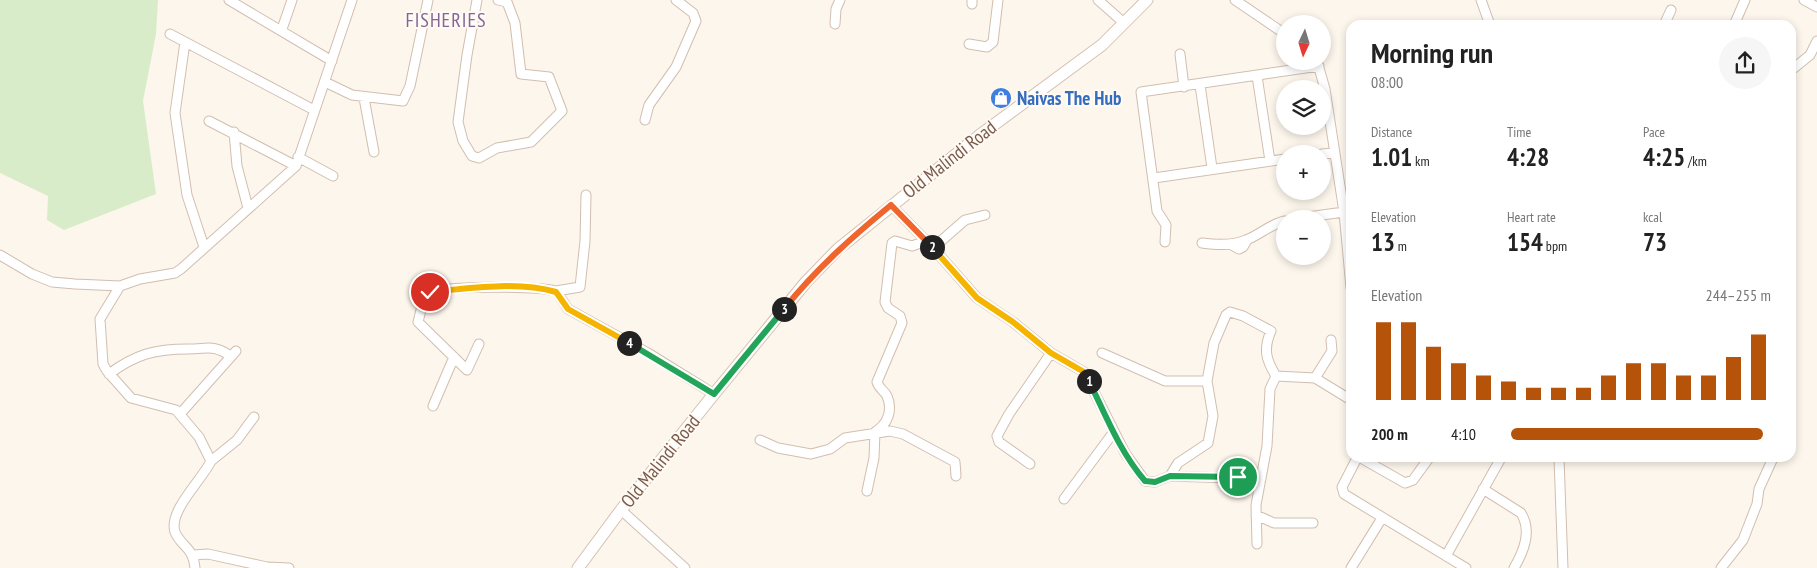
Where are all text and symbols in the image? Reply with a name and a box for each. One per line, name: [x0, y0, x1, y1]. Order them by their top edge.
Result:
district label: FISHERIES: [405, 7, 487, 33]
north arrow: [1276, 15, 1331, 70]
map controls: [1276, 15, 1331, 265]
text: Morning run: [1371, 34, 1493, 71]
button: share: [1719, 37, 1771, 89]
text: 08:00: [1371, 72, 1403, 92]
button: layers: [1276, 80, 1331, 135]
shop icon: Naivas The Hub: [989, 86, 1013, 110]
place label: Naivas The Hub: [1017, 86, 1121, 110]
street label: Old Malindi Road: [897, 115, 1001, 203]
text: Distance: [1371, 123, 1412, 141]
text: Time: [1507, 123, 1531, 141]
text: Pace: [1643, 123, 1665, 141]
text: 1.01: [1371, 141, 1412, 173]
text: 4:28: [1507, 141, 1549, 173]
text: 4:25: [1643, 141, 1685, 173]
button: +: [1276, 145, 1331, 200]
text: km: [1412, 152, 1430, 170]
text: /km: [1685, 152, 1707, 170]
text: Elevation: [1371, 208, 1416, 226]
text: Heart rate: [1507, 208, 1556, 226]
text: kcal: [1643, 208, 1662, 226]
button: −: [1276, 210, 1331, 265]
text: 13: [1371, 226, 1395, 258]
text: 154: [1507, 226, 1543, 258]
text: 73: [1643, 226, 1667, 258]
pin: 2: [920, 234, 944, 260]
text: m: [1395, 237, 1407, 255]
text: bpm: [1543, 237, 1567, 255]
text: 2: [929, 238, 936, 256]
pin: [409, 271, 451, 313]
icon: check: [416, 278, 444, 306]
text: Elevation: [1371, 285, 1422, 305]
text: 244–255 m: [1706, 285, 1771, 305]
pin: 3: [772, 296, 796, 322]
text: 3: [781, 300, 788, 318]
pin: 4: [616, 330, 642, 356]
text: 4: [626, 334, 633, 352]
pin: 1: [1076, 368, 1102, 394]
text: 1: [1086, 372, 1093, 390]
street label: Old Malindi Road: [615, 410, 705, 512]
text: 200 m: [1371, 424, 1408, 444]
text: 4:10: [1451, 424, 1476, 444]
pin: [1217, 456, 1259, 498]
icon: arrive: [1224, 463, 1252, 491]

